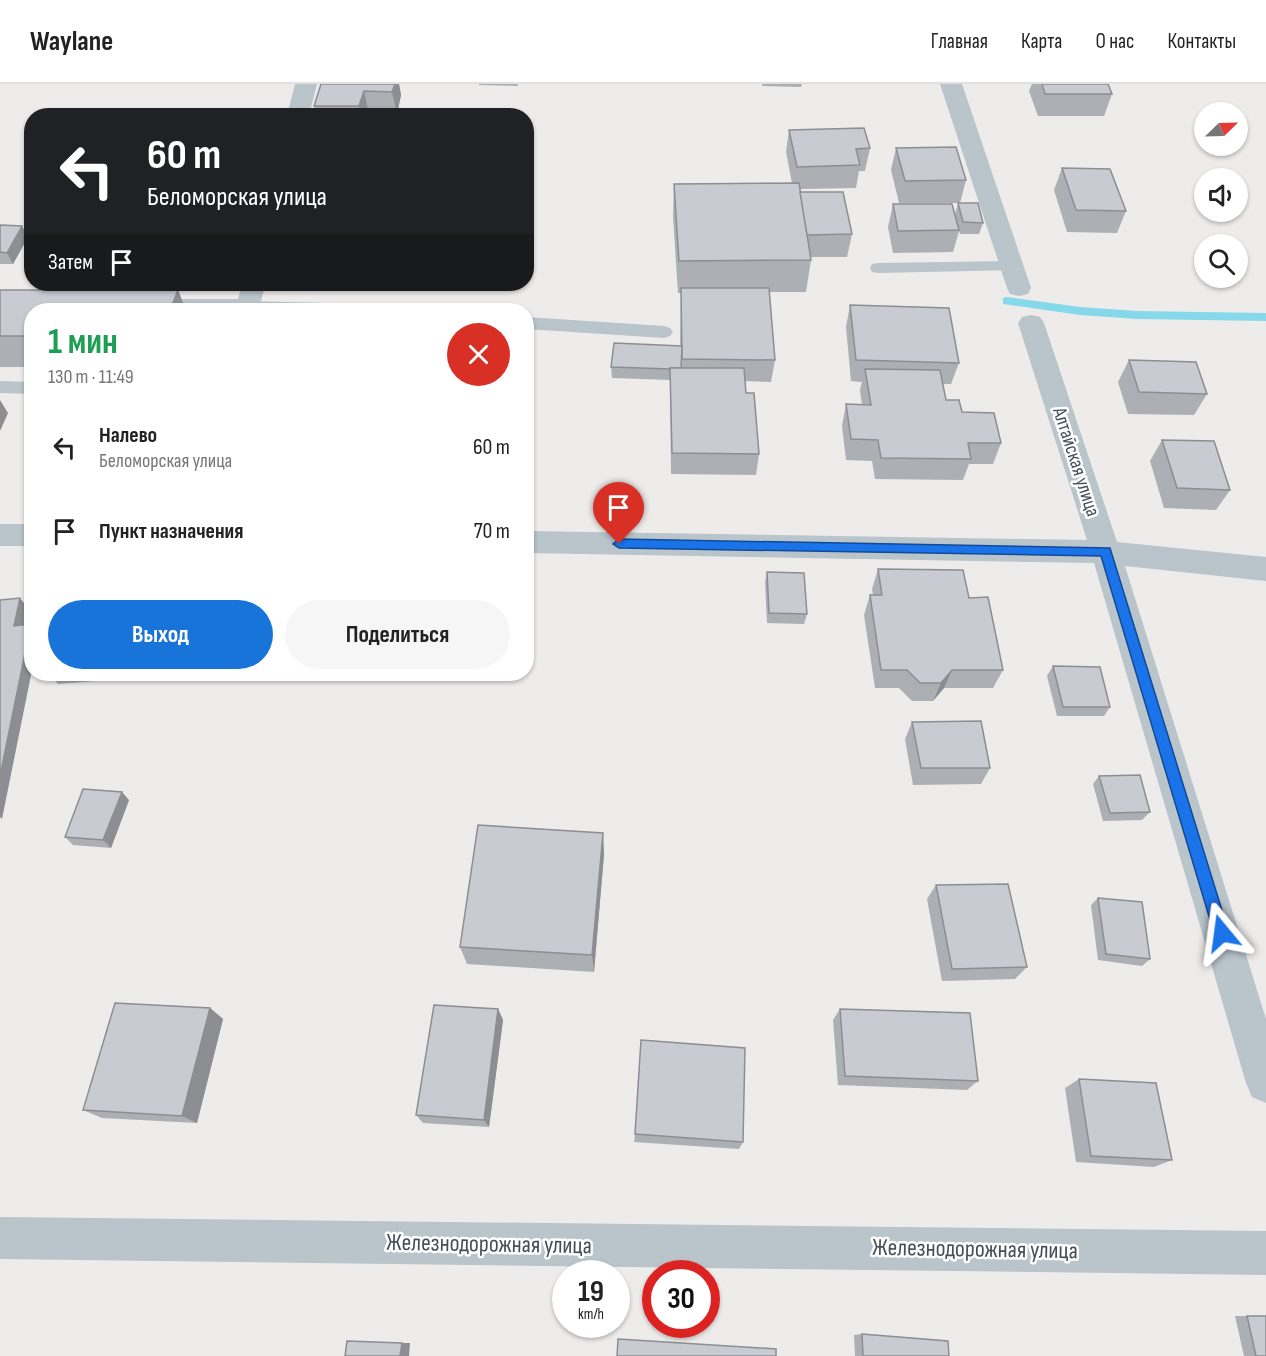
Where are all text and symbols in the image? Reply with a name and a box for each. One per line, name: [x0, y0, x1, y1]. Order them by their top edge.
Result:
text: Waylane: [30, 25, 113, 58]
text: Главная: [931, 29, 988, 54]
text: Карта: [1021, 29, 1062, 54]
text: О нас: [1095, 29, 1134, 54]
text: Контакты: [1167, 29, 1236, 54]
north arrow: [1194, 102, 1248, 156]
map controls: [1194, 102, 1248, 288]
text: 60 m: [147, 130, 221, 181]
icon: left: [48, 132, 126, 210]
button: sound: [1194, 168, 1248, 222]
text: Беломорская улица: [147, 181, 327, 213]
button: search: [1194, 234, 1248, 288]
icon: arrive: [105, 246, 138, 279]
text: Затем: [48, 249, 93, 276]
text: 1 мин: [48, 321, 118, 364]
button: close: [447, 323, 510, 386]
text: 130 m · 11:49: [48, 365, 134, 389]
street label: Алтайская улица: [1047, 404, 1105, 520]
text: Налево: [99, 422, 157, 449]
icon: left: [48, 431, 81, 464]
text: 60 m: [473, 434, 510, 461]
text: Беломорская улица: [99, 449, 232, 473]
pin: [593, 482, 644, 544]
icon: arrive: [602, 491, 635, 524]
icon: arrive: [48, 515, 81, 548]
text: Пункт назначения: [99, 518, 243, 545]
text: 70 m: [474, 518, 510, 545]
button: Выход: [48, 600, 273, 669]
button: Поделиться: [285, 600, 510, 669]
position arrow: [1190, 901, 1254, 965]
street label: Железнодорожная улица: [386, 1228, 592, 1260]
street label: Железнодорожная улица: [872, 1233, 1078, 1265]
speed limit sign: 30: [642, 1260, 720, 1338]
text: 19: [578, 1274, 604, 1310]
text: km/h: [578, 1305, 604, 1324]

